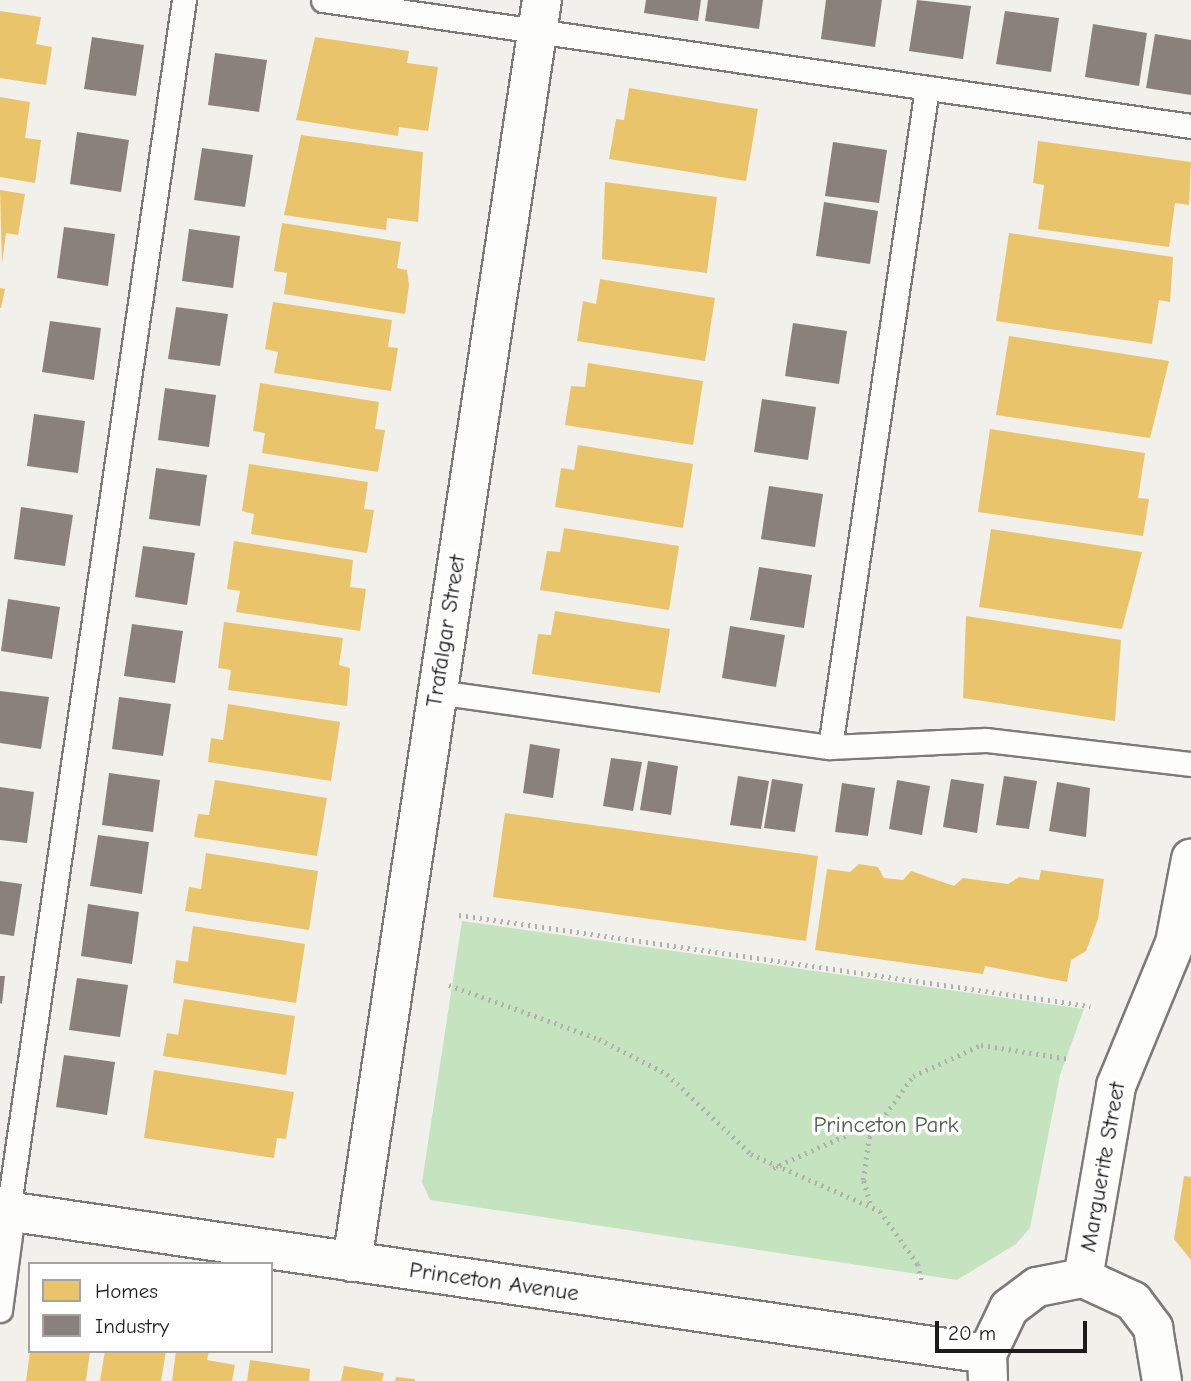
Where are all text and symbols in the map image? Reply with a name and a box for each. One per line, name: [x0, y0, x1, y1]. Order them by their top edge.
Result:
street label: Trafalgar Street: [420, 553, 472, 709]
street label: Marguerite Street: [1074, 1080, 1132, 1254]
park label: Princeton Park: [813, 1111, 959, 1139]
street label: Princeton Avenue: [407, 1256, 581, 1308]
legend: [28, 1262, 273, 1353]
text: Homes: [95, 1279, 158, 1303]
scale bar: [939, 1308, 1091, 1352]
text: Industry: [95, 1314, 169, 1338]
text: 20 m: [948, 1321, 996, 1345]

